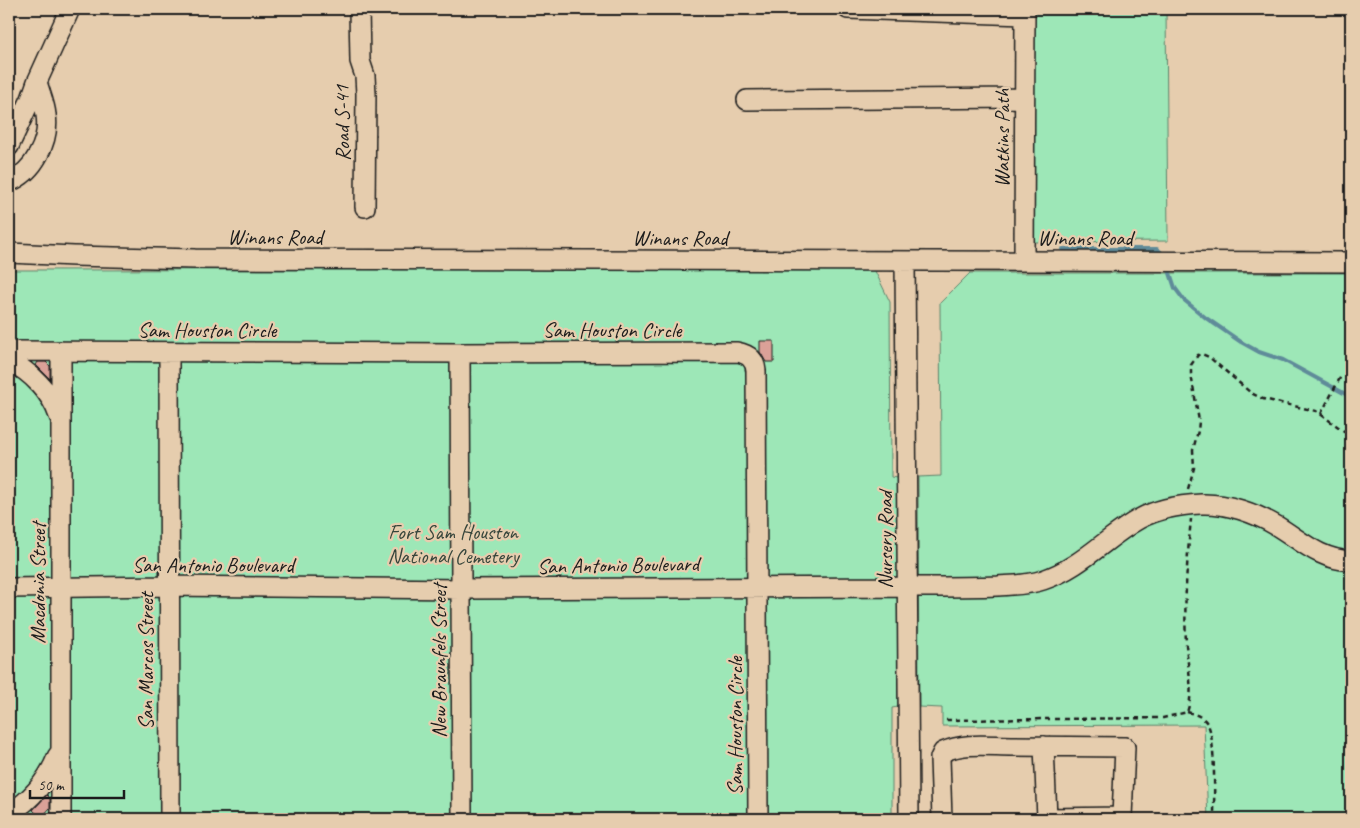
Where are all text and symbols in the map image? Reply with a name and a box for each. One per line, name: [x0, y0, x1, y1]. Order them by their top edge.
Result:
street label: Road S-41: [328, 83, 356, 161]
street label: Watkins Path: [989, 88, 1015, 187]
street label: Winans Road: [227, 224, 326, 250]
street label: Winans Road: [632, 225, 731, 251]
street label: Winans Road: [1037, 225, 1136, 251]
street label: Sam Houston Circle: [138, 317, 278, 343]
street label: Sam Houston Circle: [543, 317, 683, 343]
street label: Nursery Road: [872, 487, 898, 589]
park label: Fort Sam Houston National Cemetery: [387, 519, 520, 569]
street label: Macdonia Street: [25, 520, 51, 643]
street label: San Antonio Boulevard: [537, 551, 703, 579]
street label: San Antonio Boulevard: [132, 552, 298, 578]
street label: New Braunfels Street: [426, 581, 452, 738]
street label: San Marcos Street: [133, 590, 159, 730]
street label: Sam Houston Circle: [722, 655, 748, 795]
scale bar: [30, 768, 124, 800]
text: 50 m: [38, 776, 65, 795]

